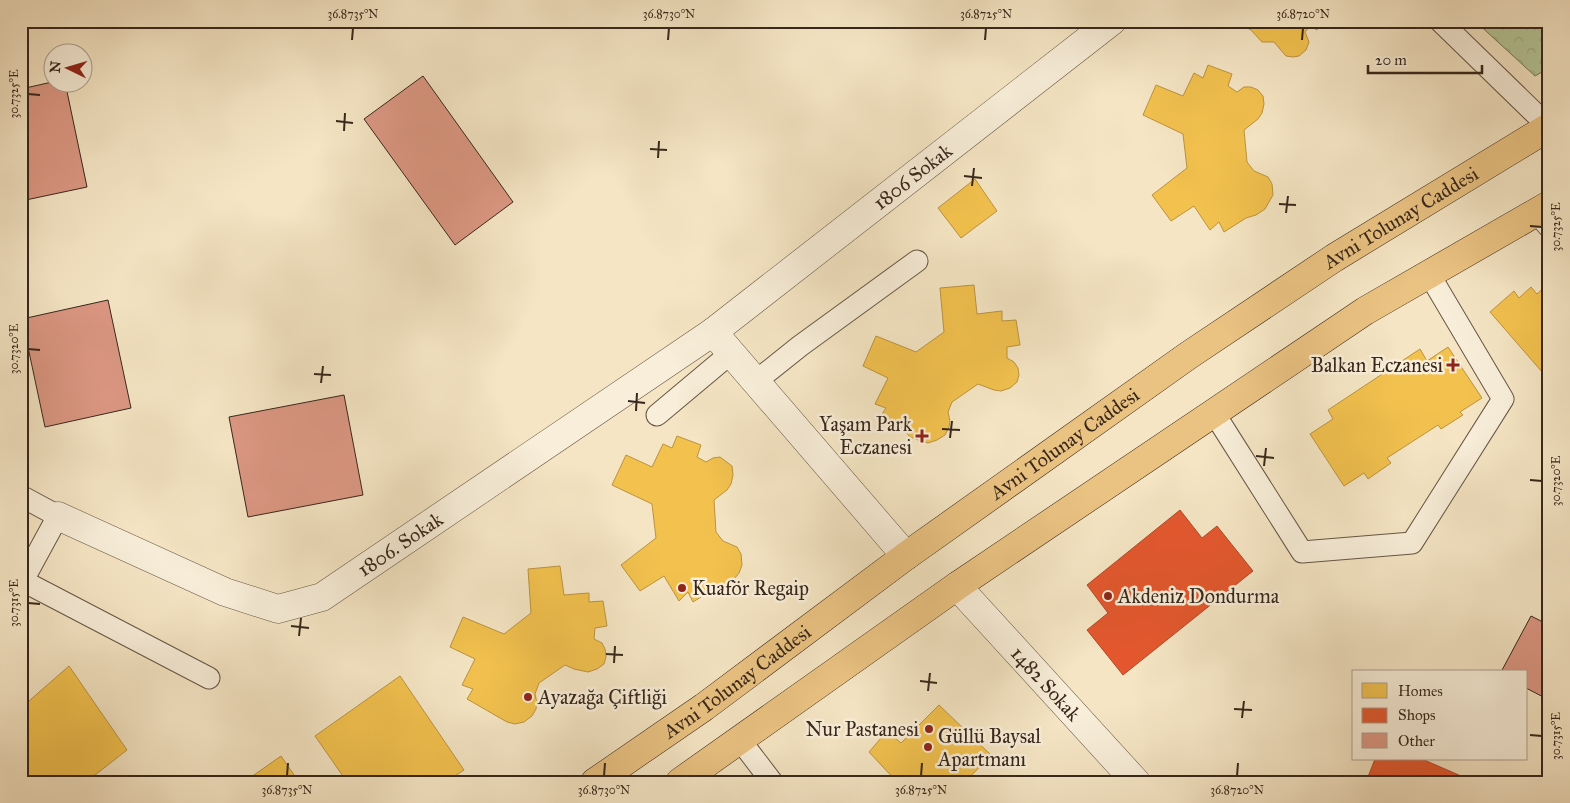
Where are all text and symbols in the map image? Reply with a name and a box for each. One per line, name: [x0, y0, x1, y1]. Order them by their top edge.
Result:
text: 36.8735°N: [327, 7, 379, 21]
text: 36.8730°N: [643, 7, 695, 21]
text: 36.8725°N: [960, 7, 1012, 21]
text: 36.8720°N: [1276, 7, 1330, 21]
north arrow: [42, 42, 92, 92]
scale bar: [1368, 42, 1481, 74]
text: 20 m: [1375, 51, 1407, 69]
text: N: [47, 60, 65, 74]
text: 30.7325°E: [7, 69, 21, 119]
street label: 1806 Sokak: [868, 138, 957, 215]
street label: Avni Tolunay Caddesi: [1318, 161, 1483, 274]
text: 30.7325°E: [1549, 202, 1563, 252]
text: 30.7320°E: [7, 323, 21, 374]
place label: Balkan Eczanesi: [1311, 353, 1444, 377]
marker: Balkan Eczanesi: [1447, 359, 1459, 371]
street label: Avni Tolunay Caddesi: [985, 382, 1144, 505]
place label: Yaşam Park Eczanesi: [819, 412, 913, 459]
marker: Yaşam Park Eczanesi: [916, 430, 928, 442]
text: 30.7320°E: [1549, 455, 1563, 506]
street label: 1806. Sokak: [353, 506, 448, 581]
place label: Kuaför Regaip: [692, 576, 809, 601]
text: 30.7315°E: [7, 579, 21, 627]
marker: Kuaför Regaip: [676, 582, 688, 594]
place label: Akdeniz Dondurma: [1117, 584, 1280, 608]
marker: Akdeniz Dondurma: [1102, 590, 1114, 602]
street label: Avni Tolunay Caddesi: [658, 619, 816, 744]
street label: 1482 Sokak: [1006, 641, 1087, 726]
legend: [1352, 670, 1528, 760]
text: Homes: [1398, 682, 1443, 700]
place label: Ayazağa Çiftliği: [537, 685, 667, 710]
marker: Ayazağa Çiftliği: [522, 691, 534, 703]
text: Shops: [1398, 706, 1436, 724]
text: 30.7315°E: [1549, 712, 1563, 760]
place label: Nur Pastanesi: [806, 717, 919, 741]
marker: Nur Pastanesi: [923, 723, 935, 735]
place label: Güllü Baysal Apartmanı: [937, 724, 1041, 771]
text: Other: [1398, 732, 1435, 750]
marker: Güllü Baysal Apartmanı: [922, 741, 934, 753]
text: 36.8735°N: [261, 783, 313, 797]
text: 36.8730°N: [578, 783, 630, 797]
text: 36.8725°N: [895, 783, 947, 797]
text: 36.8720°N: [1210, 783, 1264, 797]

